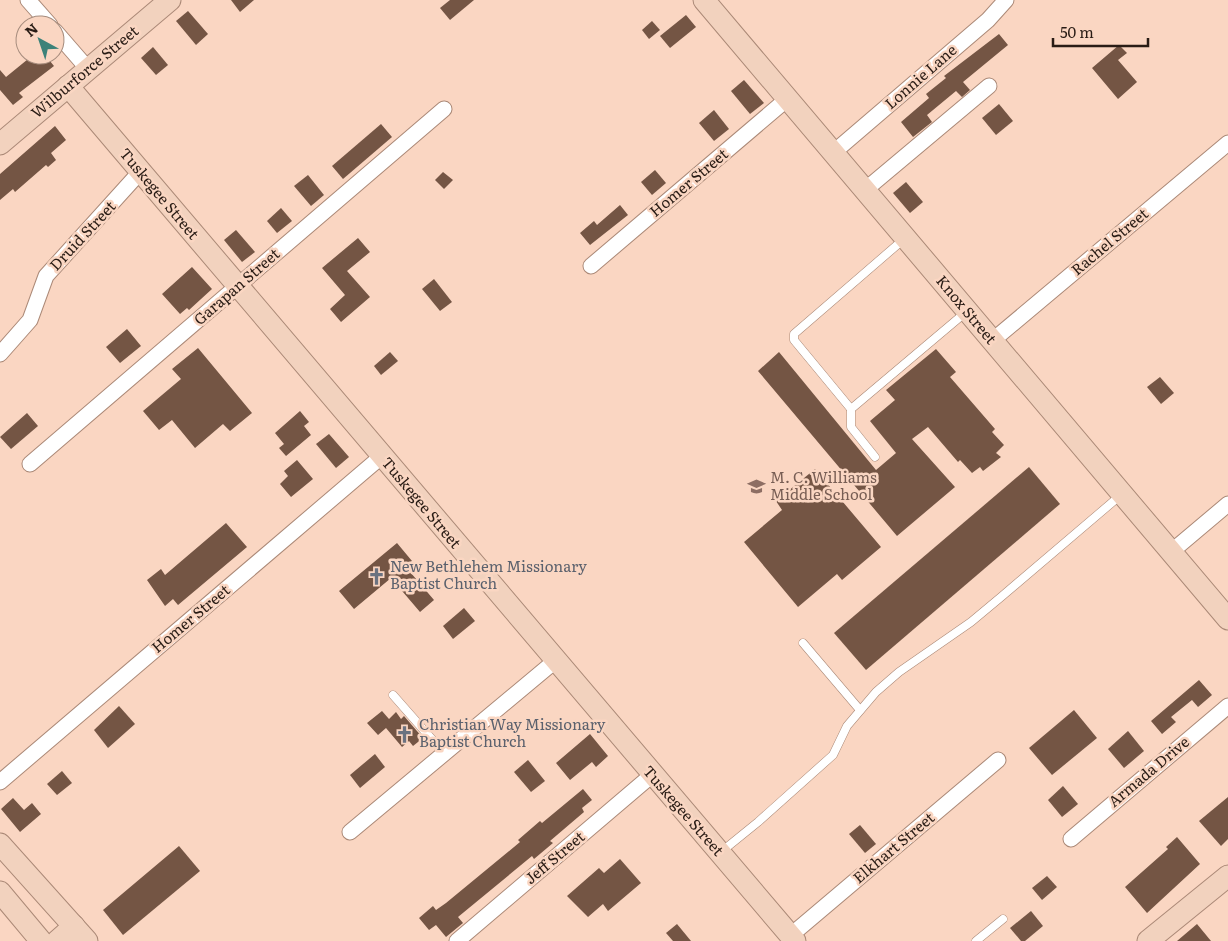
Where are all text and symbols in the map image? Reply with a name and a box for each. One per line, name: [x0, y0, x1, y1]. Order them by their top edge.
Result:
north arrow: [15, 15, 65, 65]
scale bar: [1053, 15, 1148, 47]
text: N: [20, 18, 42, 41]
street label: Wilburforce Street: [25, 19, 143, 123]
text: 50 m: [1060, 20, 1094, 43]
street label: Lonnie Lane: [879, 38, 961, 114]
street label: Tuskegee Street: [115, 142, 205, 244]
street label: Homer Street: [644, 142, 732, 222]
street label: Druid Street: [43, 195, 120, 275]
street label: Rachel Street: [1065, 202, 1153, 280]
street label: Garapan Street: [188, 242, 284, 330]
street label: Knox Street: [931, 269, 1003, 349]
street label: Tuskegee Street: [377, 451, 467, 553]
place label: M. C. Williams Middle School: [770, 465, 877, 505]
school or university icon: M. C. Williams Middle School: [746, 477, 766, 497]
place label: New Bethlehem Missionary Baptist Church: [390, 554, 587, 594]
church icon: New Bethlehem Missionary Baptist Church: [366, 566, 386, 586]
street label: Homer Street: [146, 578, 234, 658]
place label: Christian Way Missionary Baptist Church: [419, 712, 606, 752]
church icon: Christian Way Missionary Baptist Church: [395, 724, 415, 744]
street label: Armada Drive: [1102, 730, 1194, 812]
street label: Tuskegee Street: [638, 760, 730, 860]
street label: Elkhart Street: [847, 806, 939, 888]
street label: Jeff Street: [519, 825, 589, 889]

